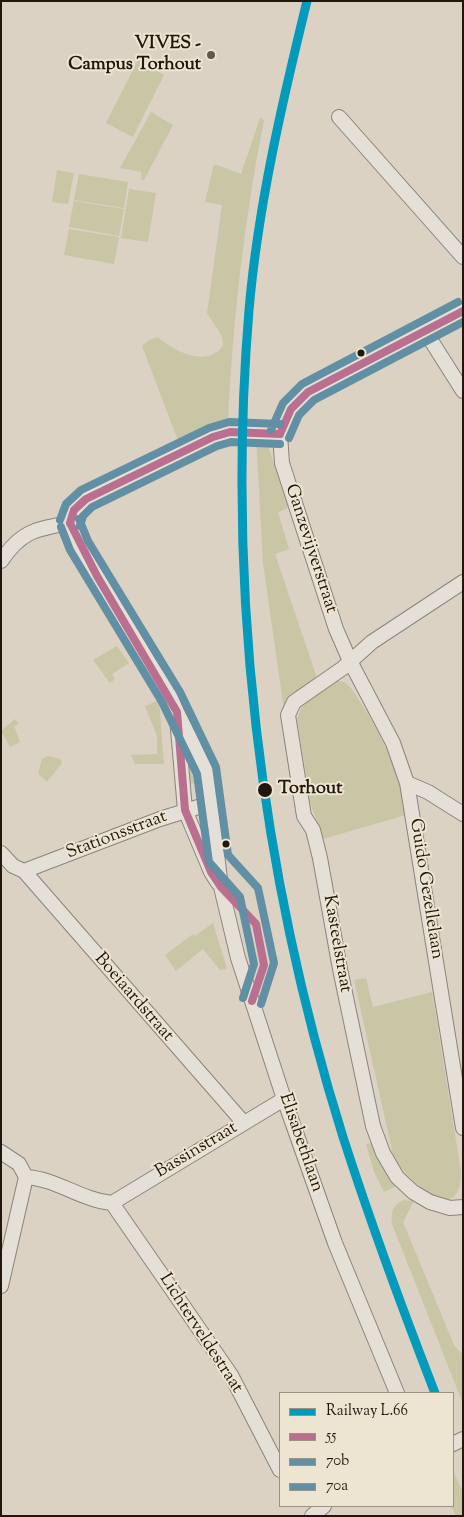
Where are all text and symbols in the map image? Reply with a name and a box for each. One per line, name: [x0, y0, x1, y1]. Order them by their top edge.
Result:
place label: VIVES - Campus Torhout: [68, 34, 201, 76]
marker: VIVES - Campus Torhout: [205, 49, 217, 61]
unlabelled marker: [356, 348, 366, 358]
street label: Ganzevijverstraat: [279, 482, 341, 616]
place label: Torhout: [278, 779, 342, 801]
marker: Torhout: [256, 781, 274, 799]
street label: Stationsstraat: [64, 807, 170, 865]
street label: Guido Gezellelaan: [403, 817, 447, 961]
unlabelled marker: [221, 839, 231, 849]
street label: Kasteelstraat: [317, 893, 355, 995]
street label: Boeiaardstraat: [89, 949, 177, 1047]
street label: Elisabethlaan: [273, 1091, 327, 1195]
street label: Bassinstraat: [152, 1118, 242, 1184]
street label: Lichterveldestraat: [153, 1270, 247, 1398]
legend: [279, 1392, 454, 1507]
text: Railway L.66: [326, 1401, 408, 1422]
text: 55: [326, 1426, 336, 1447]
text: 70b: [326, 1451, 349, 1472]
text: 70a: [326, 1476, 348, 1497]

